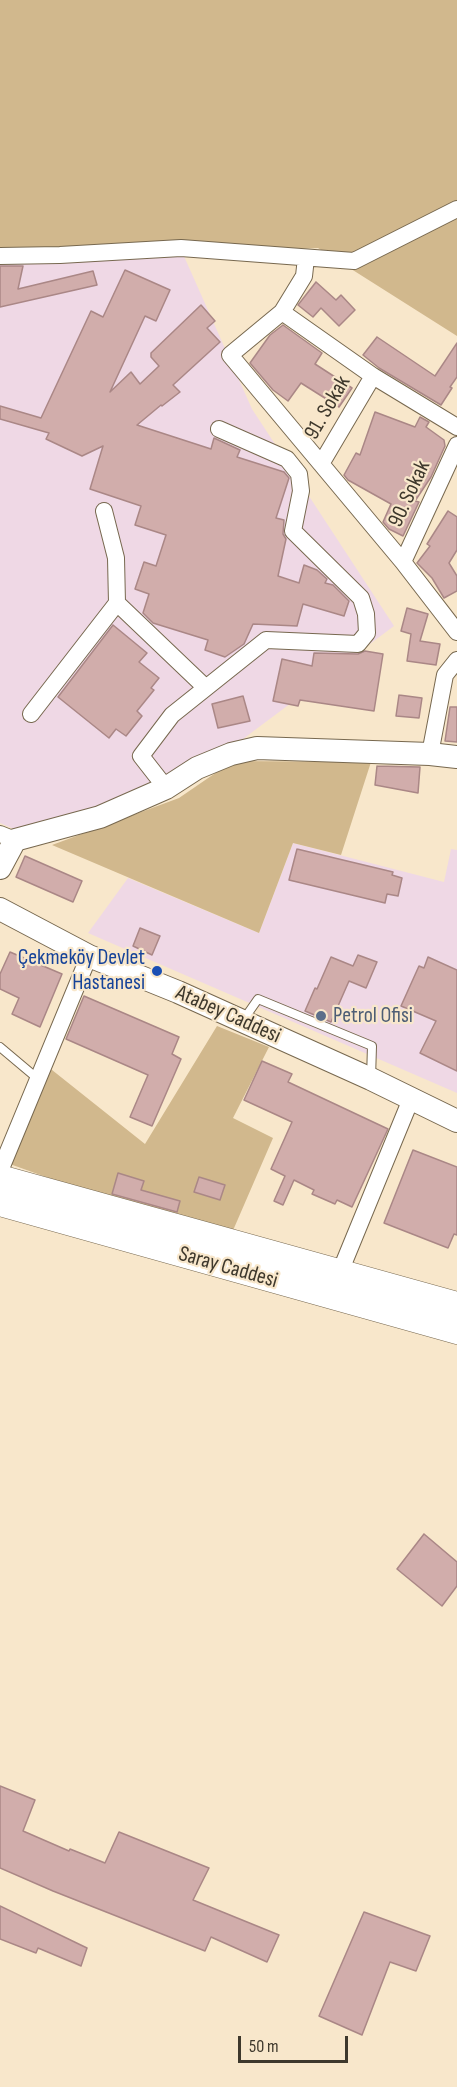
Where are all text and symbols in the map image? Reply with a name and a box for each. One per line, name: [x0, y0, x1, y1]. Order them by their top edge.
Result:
street label: 91. Sokak: [299, 371, 357, 445]
street label: 90. Sokak: [383, 457, 437, 531]
place label: Çekmeköy Devlet Hastanesi: [18, 945, 145, 996]
marker: Çekmeköy Devlet Hastanesi: [150, 964, 164, 978]
street label: Atabey Caddesi: [171, 980, 285, 1050]
place label: Petrol Ofisi: [333, 1003, 413, 1029]
marker: Petrol Ofisi: [314, 1009, 328, 1023]
street label: Saray Caddesi: [175, 1241, 281, 1295]
scale bar: [241, 2024, 350, 2062]
text: 50 m: [249, 2036, 279, 2057]

